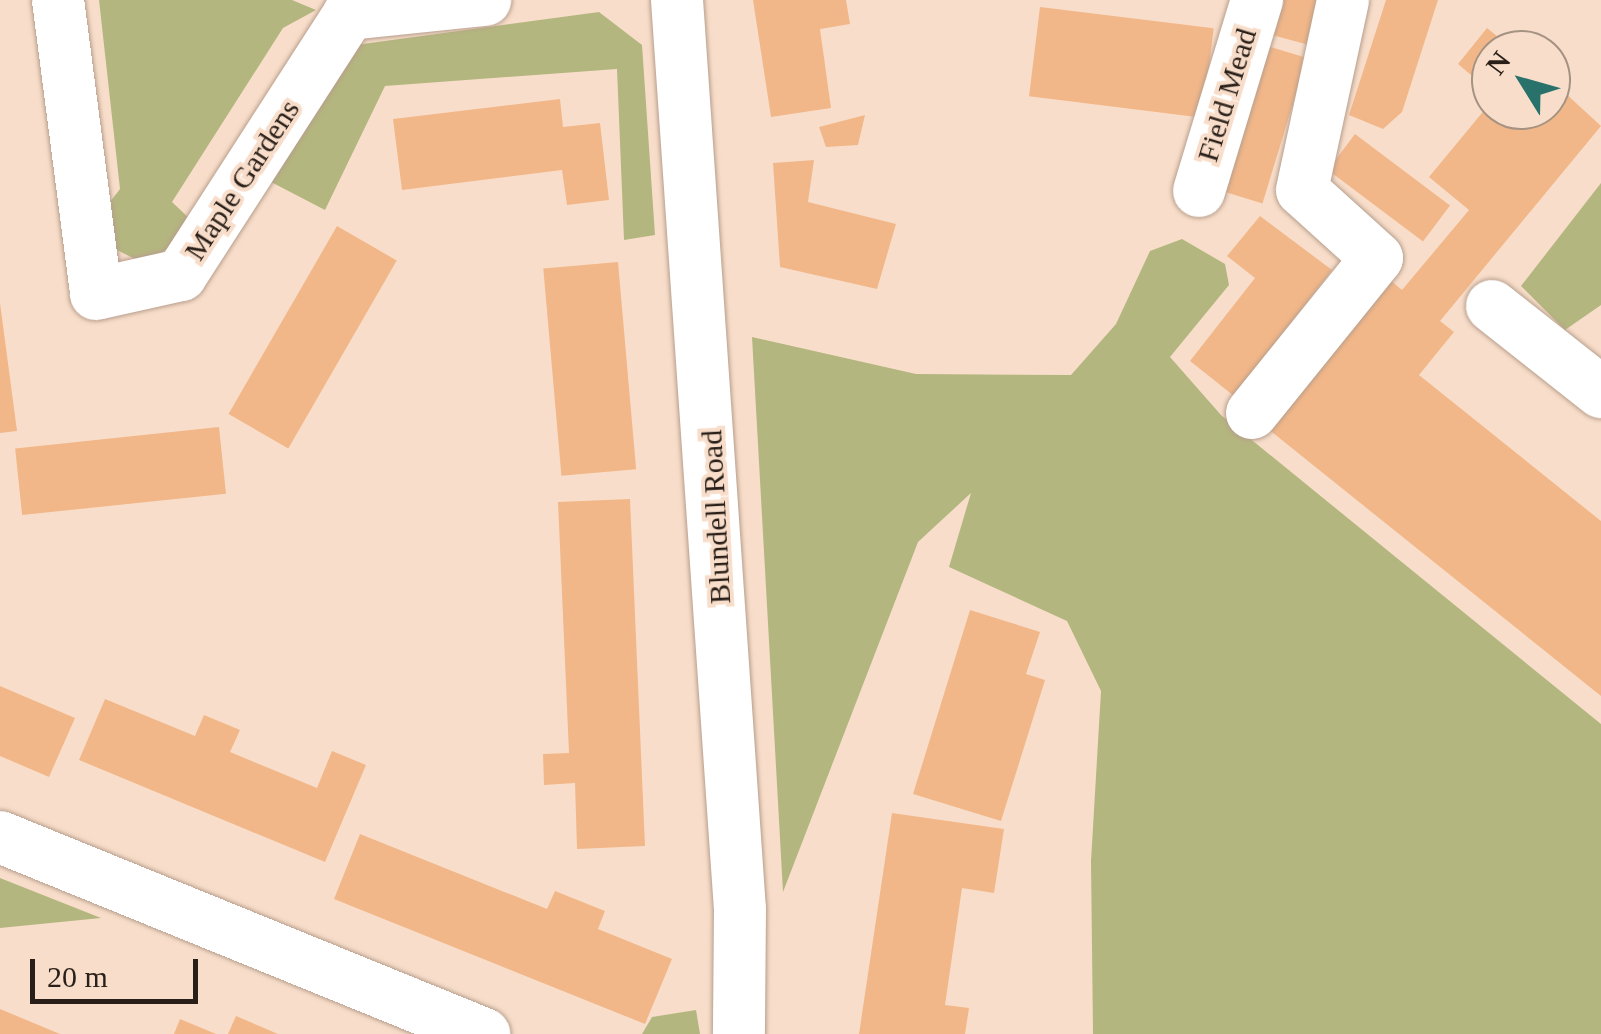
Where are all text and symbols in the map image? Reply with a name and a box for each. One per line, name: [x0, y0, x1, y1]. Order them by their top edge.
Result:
street label: Field Mead: [1190, 24, 1264, 166]
north arrow: [1471, 30, 1571, 130]
text: N: [1480, 45, 1517, 80]
street label: Maple Gardens: [177, 93, 307, 267]
street label: Blundell Road: [693, 429, 739, 605]
scale bar: [35, 939, 202, 1001]
text: 20 m: [47, 960, 108, 993]

